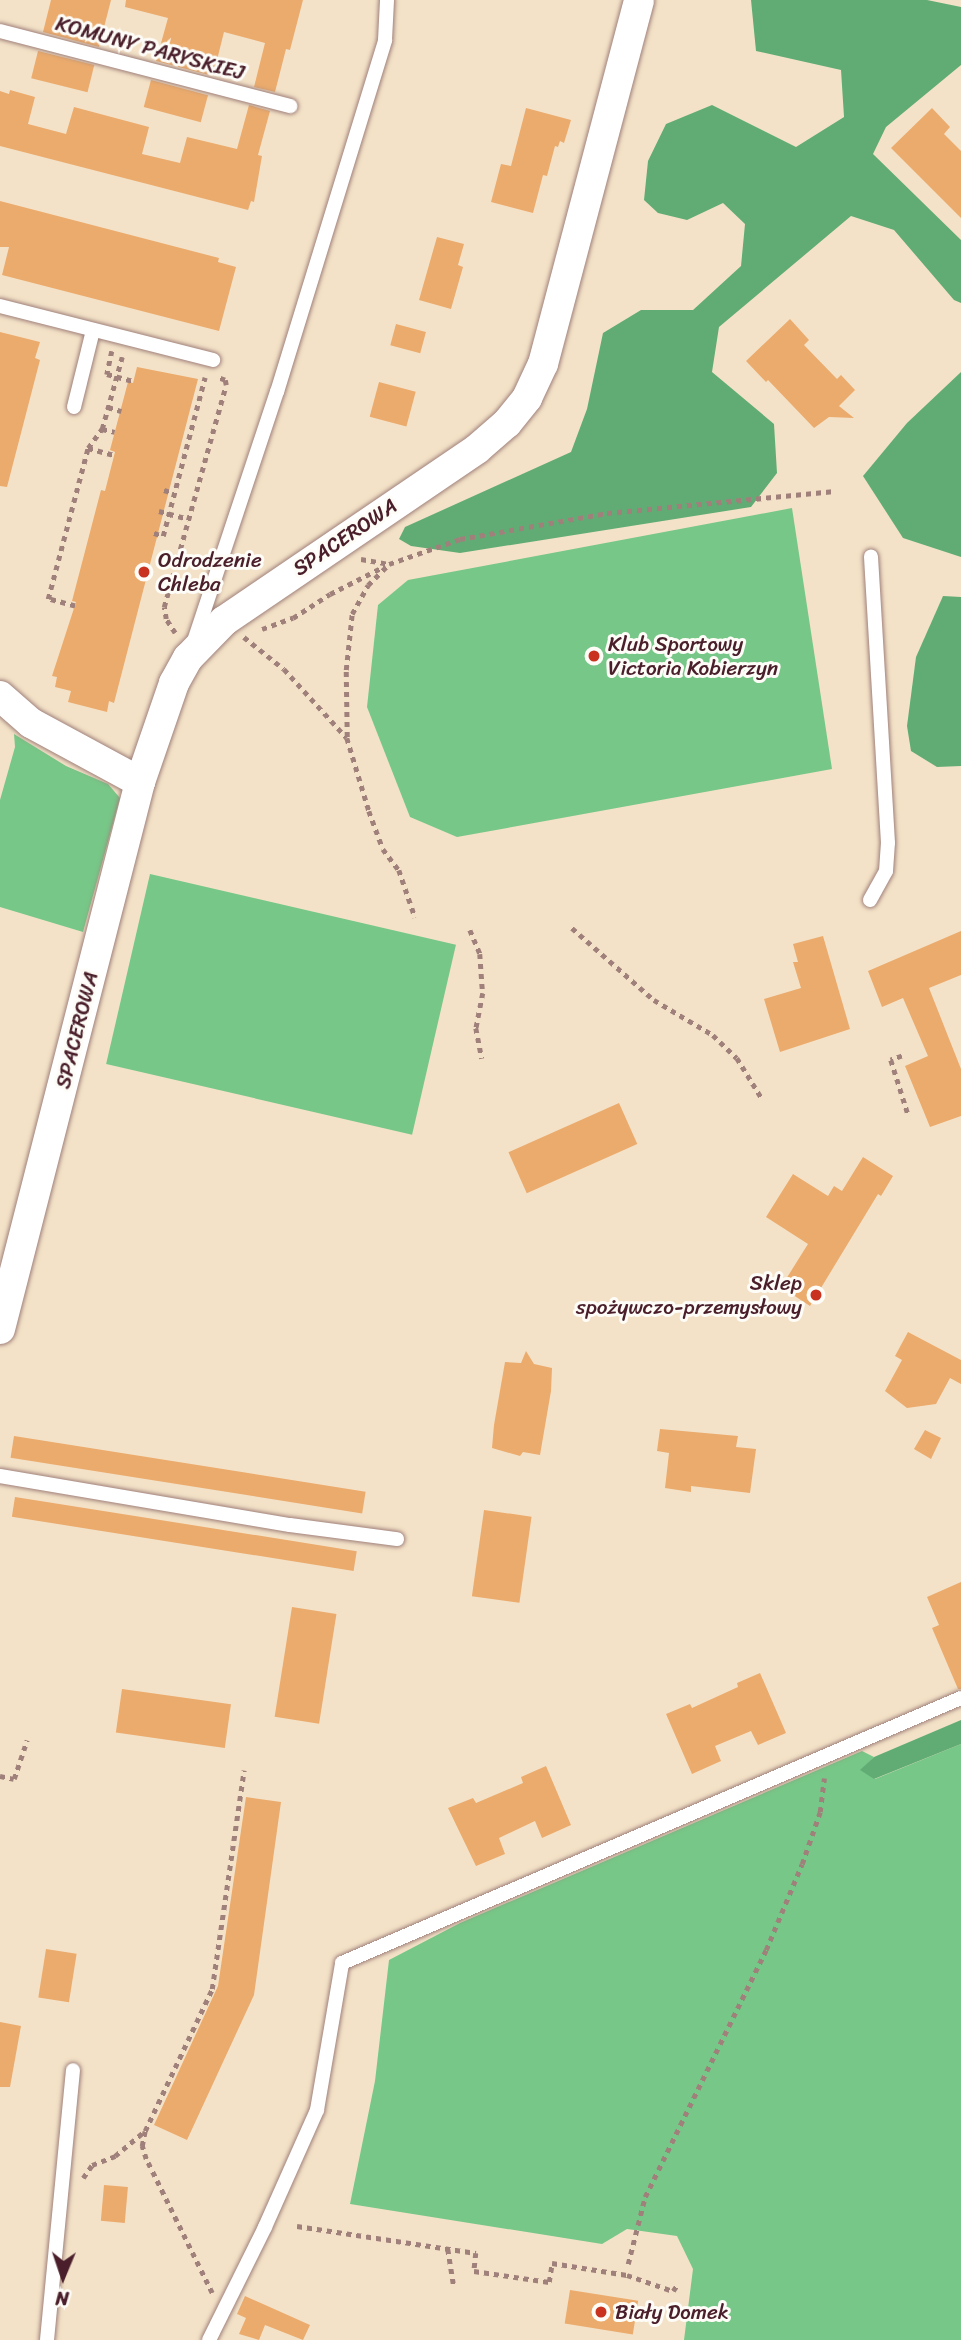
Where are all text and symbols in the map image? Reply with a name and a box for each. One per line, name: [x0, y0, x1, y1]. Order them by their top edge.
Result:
street label: KOMUNY PARYSKIEJ: [54, 11, 246, 85]
street label: SPACEROWA: [288, 493, 402, 581]
place label: Odrodzenie Chleba: [158, 547, 262, 597]
marker: Odrodzenie Chleba: [136, 564, 152, 580]
place label: Klub Sportowy Victoria Kobierzyn: [608, 631, 779, 681]
marker: Klub Sportowy Victoria Kobierzyn: [586, 648, 602, 664]
street label: SPACEROWA: [50, 969, 104, 1091]
place label: Sklep spożywczo-przemysłowy: [576, 1270, 802, 1320]
marker: Sklep spożywczo-przemysłowy: [808, 1287, 824, 1303]
north arrow: [28, 2242, 98, 2312]
text: N: [55, 2282, 69, 2315]
place label: Biały Domek: [615, 2299, 729, 2325]
marker: Biały Domek: [593, 2304, 609, 2320]

